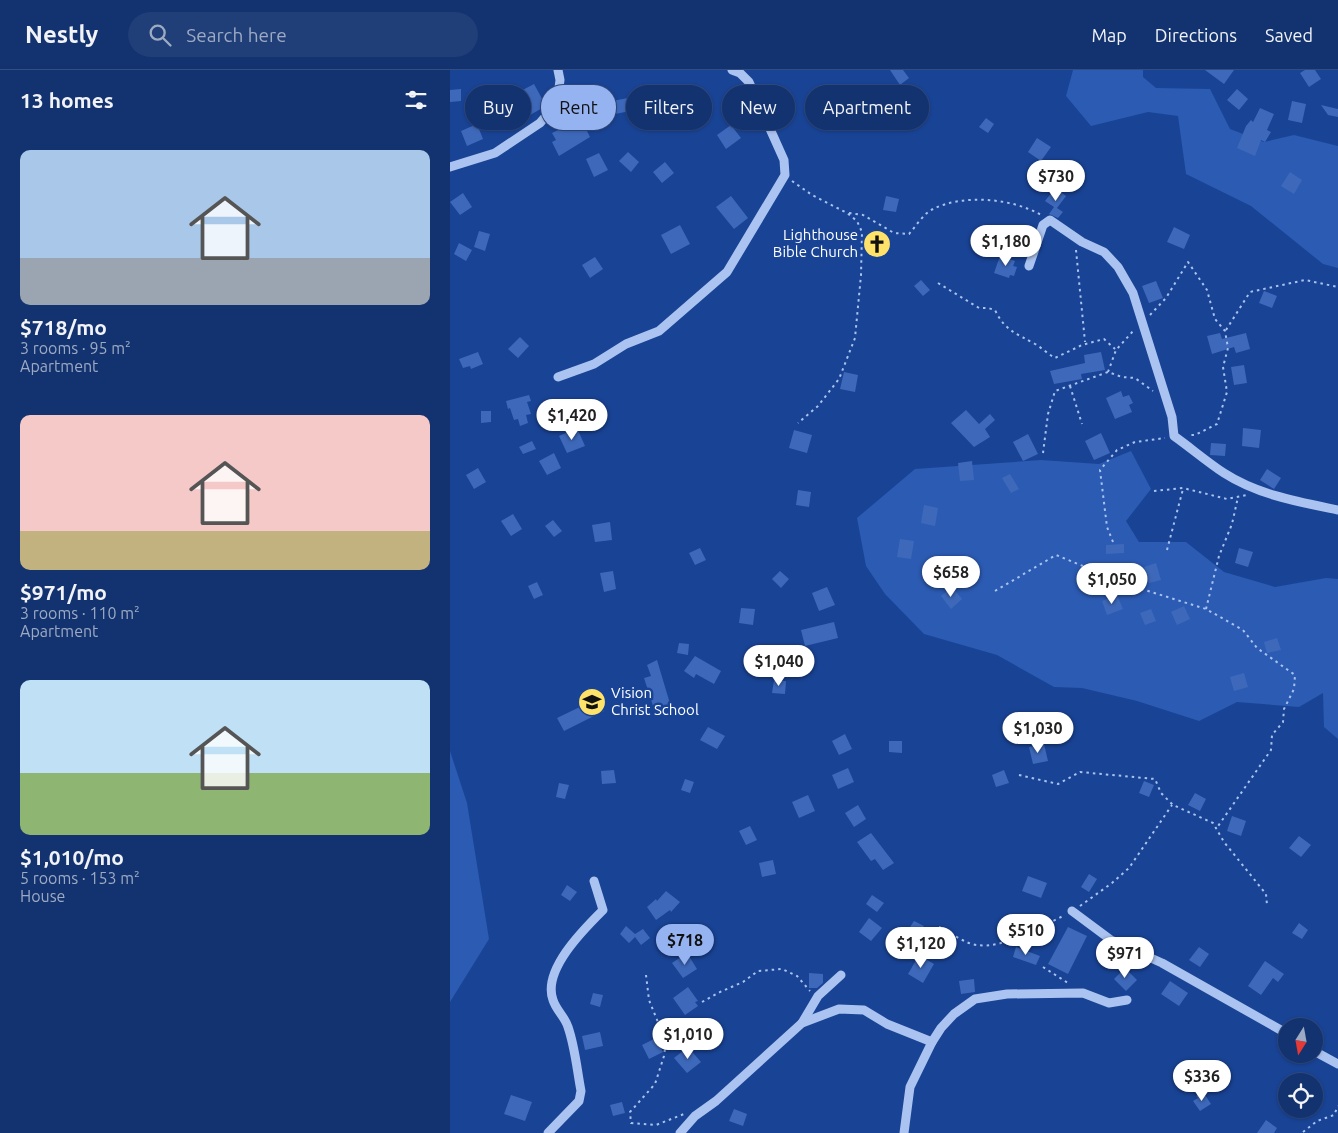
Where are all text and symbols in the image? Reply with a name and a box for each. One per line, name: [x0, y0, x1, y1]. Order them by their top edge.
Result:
search box: [128, 12, 478, 57]
text: Nestly: [25, 21, 98, 48]
icon: search: [146, 21, 174, 49]
text: Search here: [186, 24, 287, 46]
text: Map: [1091, 25, 1127, 45]
text: Directions: [1155, 25, 1237, 45]
text: Saved: [1265, 25, 1313, 45]
chip: Buy: [465, 85, 531, 130]
chip: Rent: [541, 85, 616, 130]
chip: Filters: [626, 85, 712, 130]
chip: New: [722, 85, 795, 130]
chip: Apartment: [805, 85, 929, 130]
icon: filters: [402, 86, 430, 114]
text: 13 homes: [20, 88, 114, 112]
pin: $730: [1026, 160, 1086, 202]
text: $730: [1038, 167, 1074, 185]
icon: home: [180, 183, 270, 273]
pin: $1,180: [965, 224, 1047, 267]
place label: Lighthouse Bible Church: [773, 226, 858, 260]
church icon: Lighthouse Bible Church: [862, 229, 892, 259]
text: $1,180: [981, 232, 1031, 250]
text: $718/mo: [20, 315, 107, 339]
text: 3 rooms · 95 m²: [20, 339, 131, 357]
text: Apartment: [20, 357, 98, 375]
pin: $1,420: [531, 398, 613, 441]
text: $1,420: [547, 406, 597, 424]
icon: home: [180, 448, 270, 538]
pin: $658: [921, 556, 981, 598]
pin: $1,050: [1071, 562, 1153, 605]
text: $658: [933, 563, 969, 581]
text: $1,050: [1087, 570, 1137, 588]
text: $971/mo: [20, 580, 107, 604]
text: 3 rooms · 110 m²: [20, 604, 140, 622]
text: Apartment: [20, 622, 98, 640]
pin: $1,040: [738, 644, 820, 687]
text: $1,040: [754, 652, 804, 670]
place label: Vision Christ School: [611, 684, 699, 718]
school or university icon: Vision Christ School: [577, 687, 607, 717]
pin: $1,030: [997, 712, 1079, 754]
icon: home: [180, 713, 270, 803]
text: $1,030: [1013, 719, 1063, 737]
text: $1,010/mo: [20, 845, 124, 869]
text: 5 rooms · 153 m²: [20, 869, 140, 887]
text: House: [20, 887, 65, 905]
pin: $510: [996, 914, 1056, 956]
text: $510: [1008, 921, 1044, 939]
pin: $718: [655, 924, 715, 966]
pin: $1,120: [880, 926, 962, 969]
text: $718: [667, 931, 703, 949]
text: $1,120: [896, 934, 946, 952]
pin: $971: [1095, 936, 1155, 979]
text: $971: [1107, 944, 1143, 962]
pin: $1,010: [647, 1018, 729, 1060]
north arrow: [1278, 1018, 1322, 1062]
map controls: [1278, 1018, 1323, 1118]
text: $1,010: [663, 1025, 713, 1043]
pin: $336: [1172, 1060, 1232, 1102]
text: $336: [1184, 1067, 1220, 1085]
button: locate: [1278, 1073, 1323, 1118]

